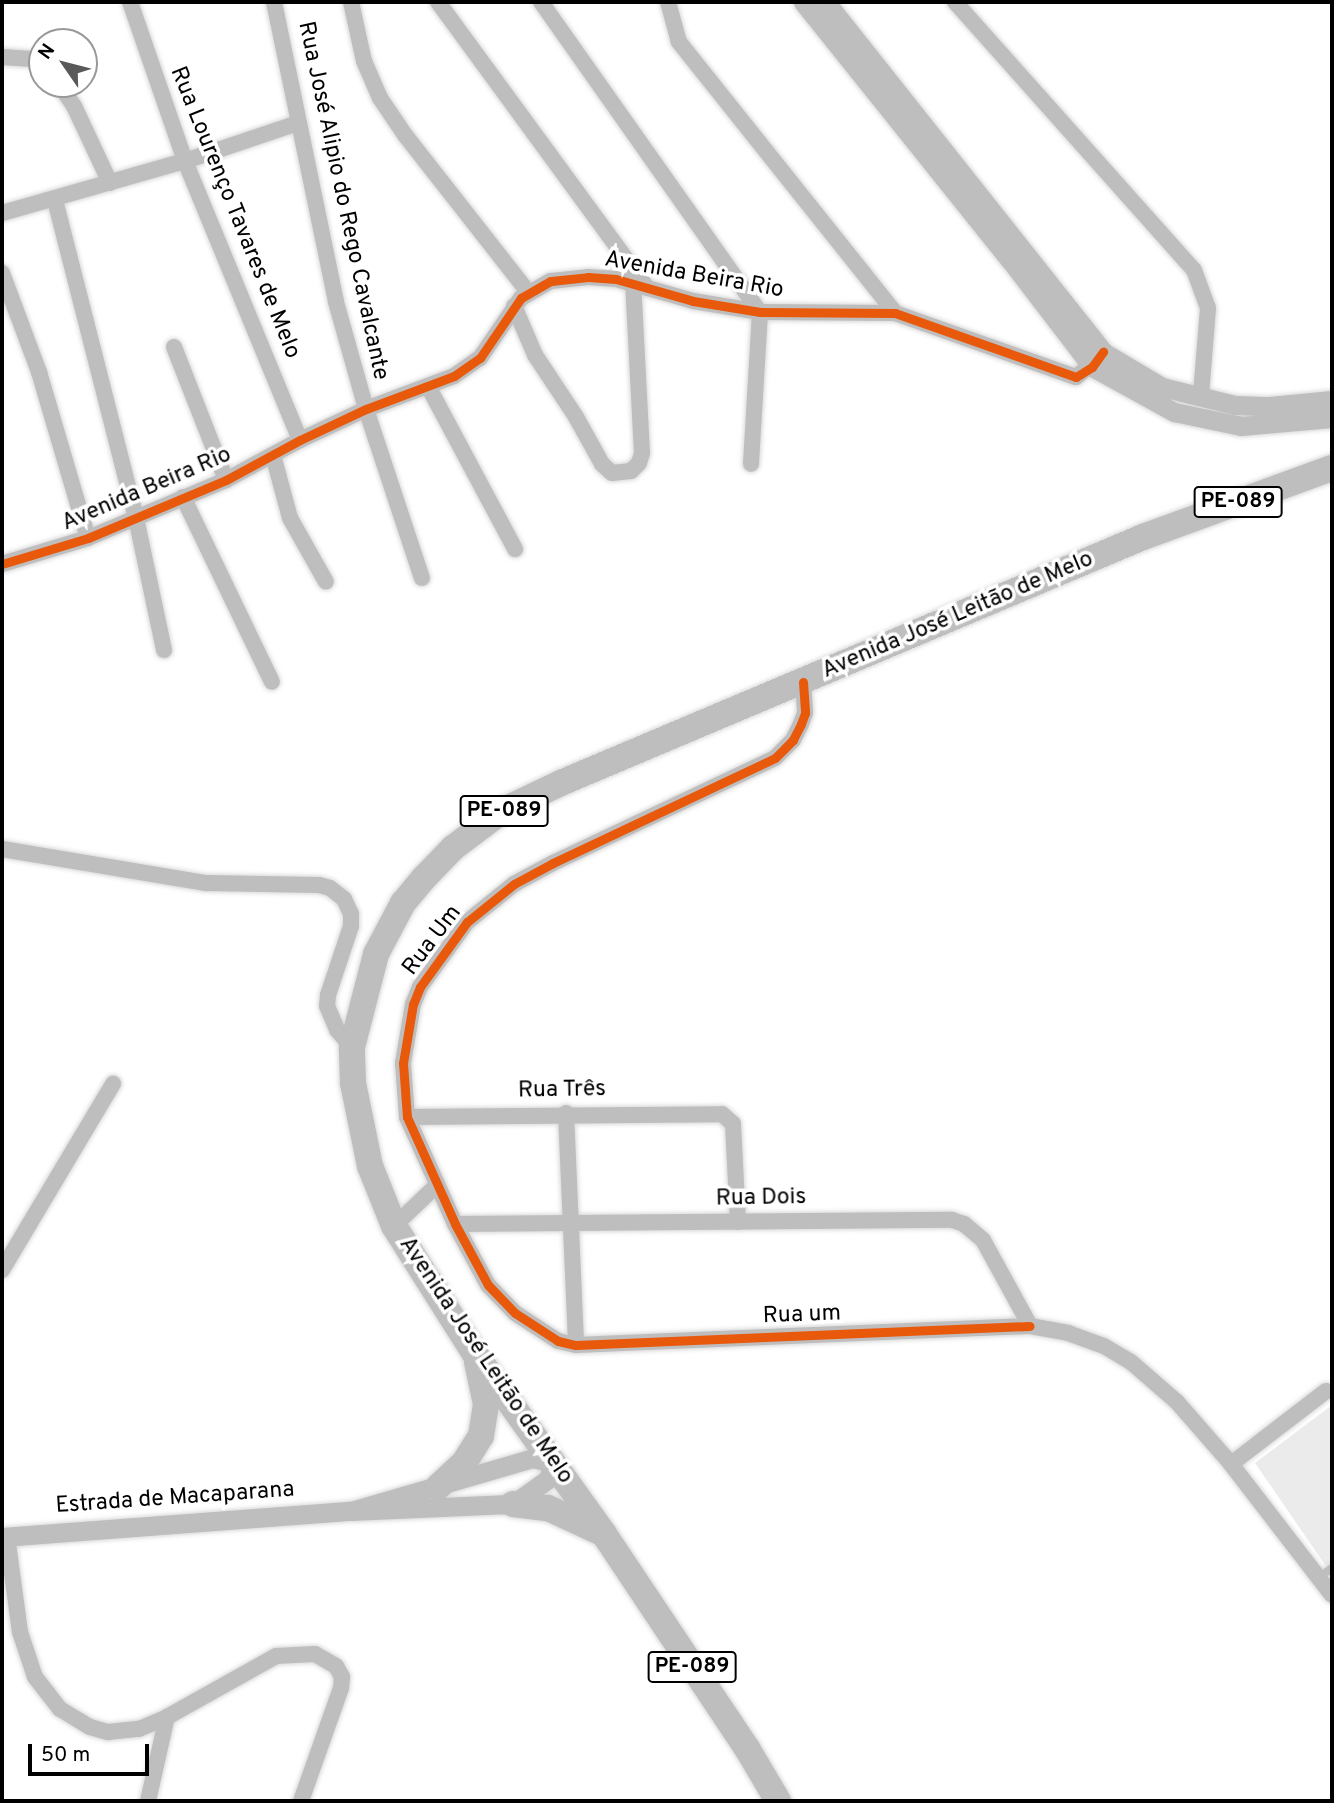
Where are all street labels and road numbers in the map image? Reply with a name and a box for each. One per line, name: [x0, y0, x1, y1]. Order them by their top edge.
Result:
street label: Rua José Alipio do Rego Cavalcante: [290, 19, 394, 383]
street label: Rua Lourenço Tavares de Melo: [163, 63, 305, 363]
street label: Avenida Beira Rio: [602, 247, 786, 305]
street label: Avenida Beira Rio: [58, 442, 236, 538]
road number: PE-089: [1192, 484, 1284, 520]
street label: Avenida José Leitão de Melo: [818, 546, 1098, 686]
road number: PE-089: [458, 794, 550, 828]
street label: Rua Um: [398, 900, 468, 982]
street label: Rua Três: [517, 1076, 607, 1106]
street label: Rua Dois: [716, 1184, 806, 1214]
street label: Avenida José Leitão de Melo: [392, 1232, 578, 1490]
street label: Rua um: [762, 1301, 842, 1331]
street label: Estrada de Macaparana: [55, 1477, 295, 1521]
road number: PE-089: [646, 1650, 738, 1684]

